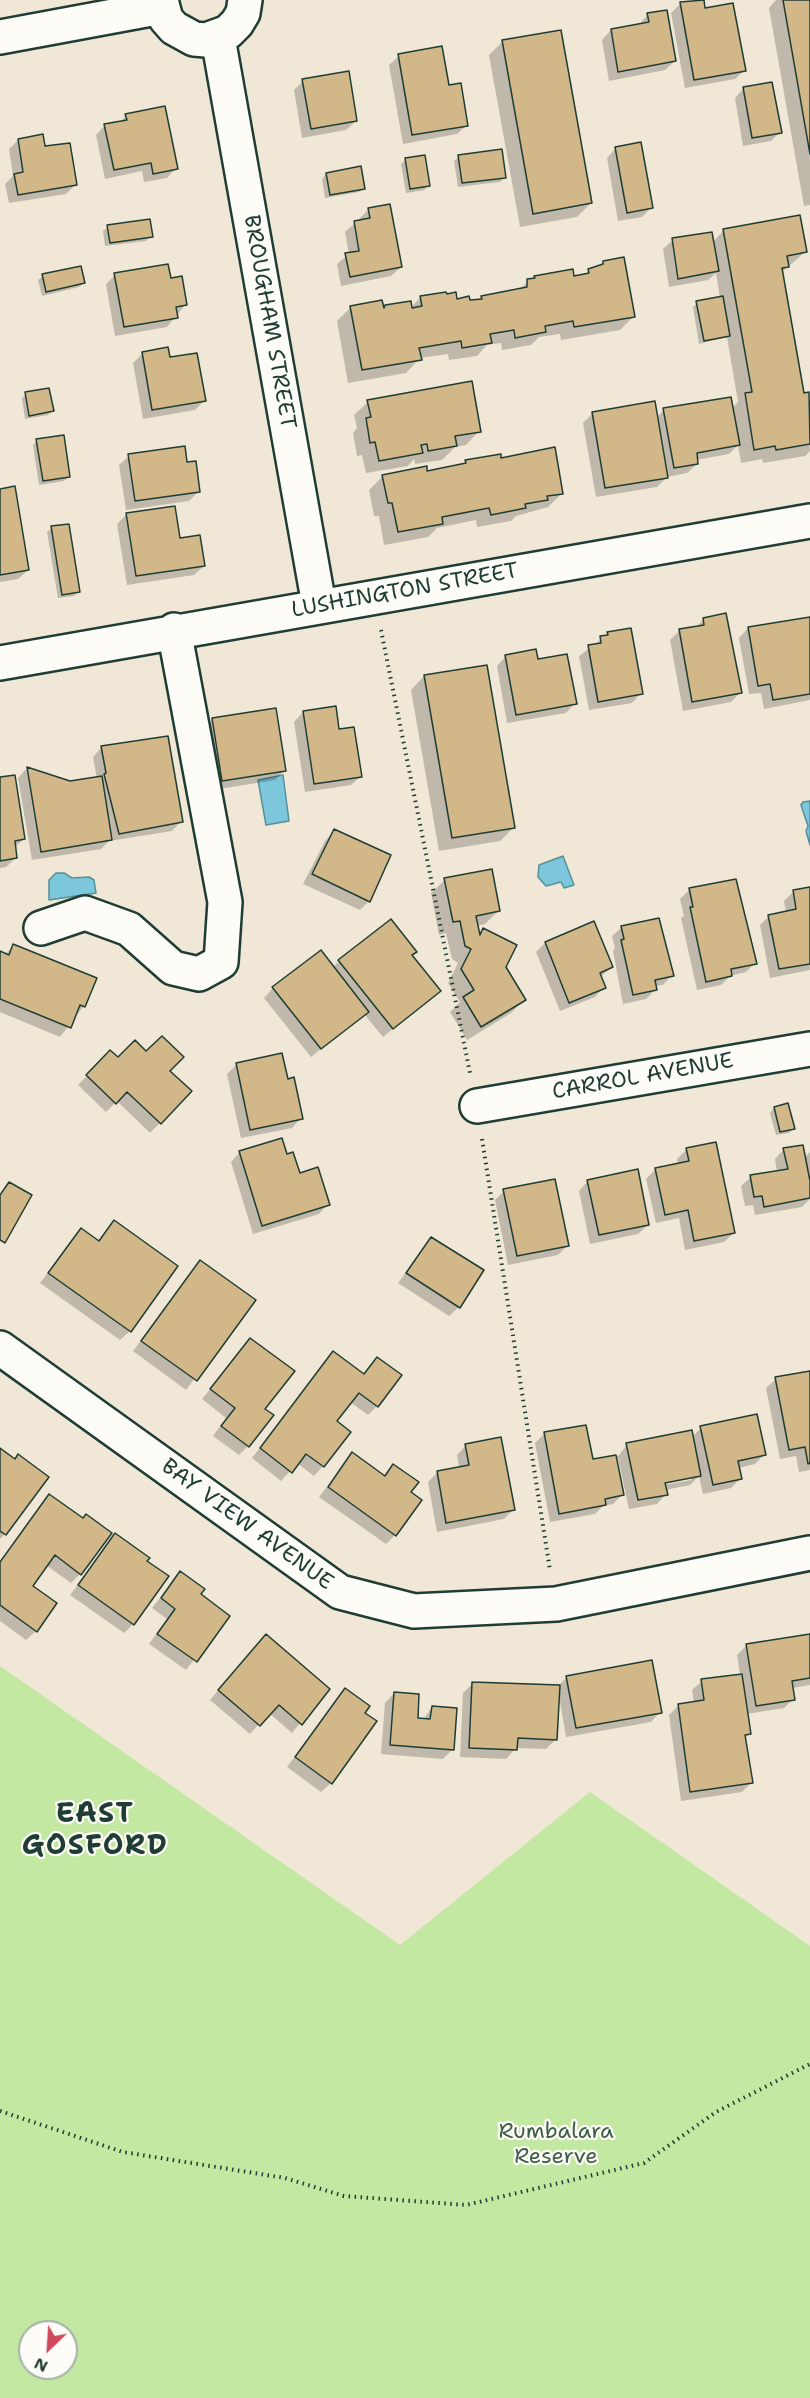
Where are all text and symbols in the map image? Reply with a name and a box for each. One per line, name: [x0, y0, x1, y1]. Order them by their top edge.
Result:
street label: BROUGHAM STREET: [237, 213, 301, 431]
street label: LUSHINGTON STREET: [289, 558, 521, 624]
street label: CARROL AVENUE: [550, 1048, 736, 1106]
street label: BAY VIEW AVENUE: [156, 1454, 338, 1596]
district label: EAST GOSFORD: [22, 1798, 168, 1864]
park label: Rumbalara Reserve: [498, 2119, 614, 2170]
north arrow: [18, 2320, 78, 2380]
text: N: [31, 2353, 51, 2377]

